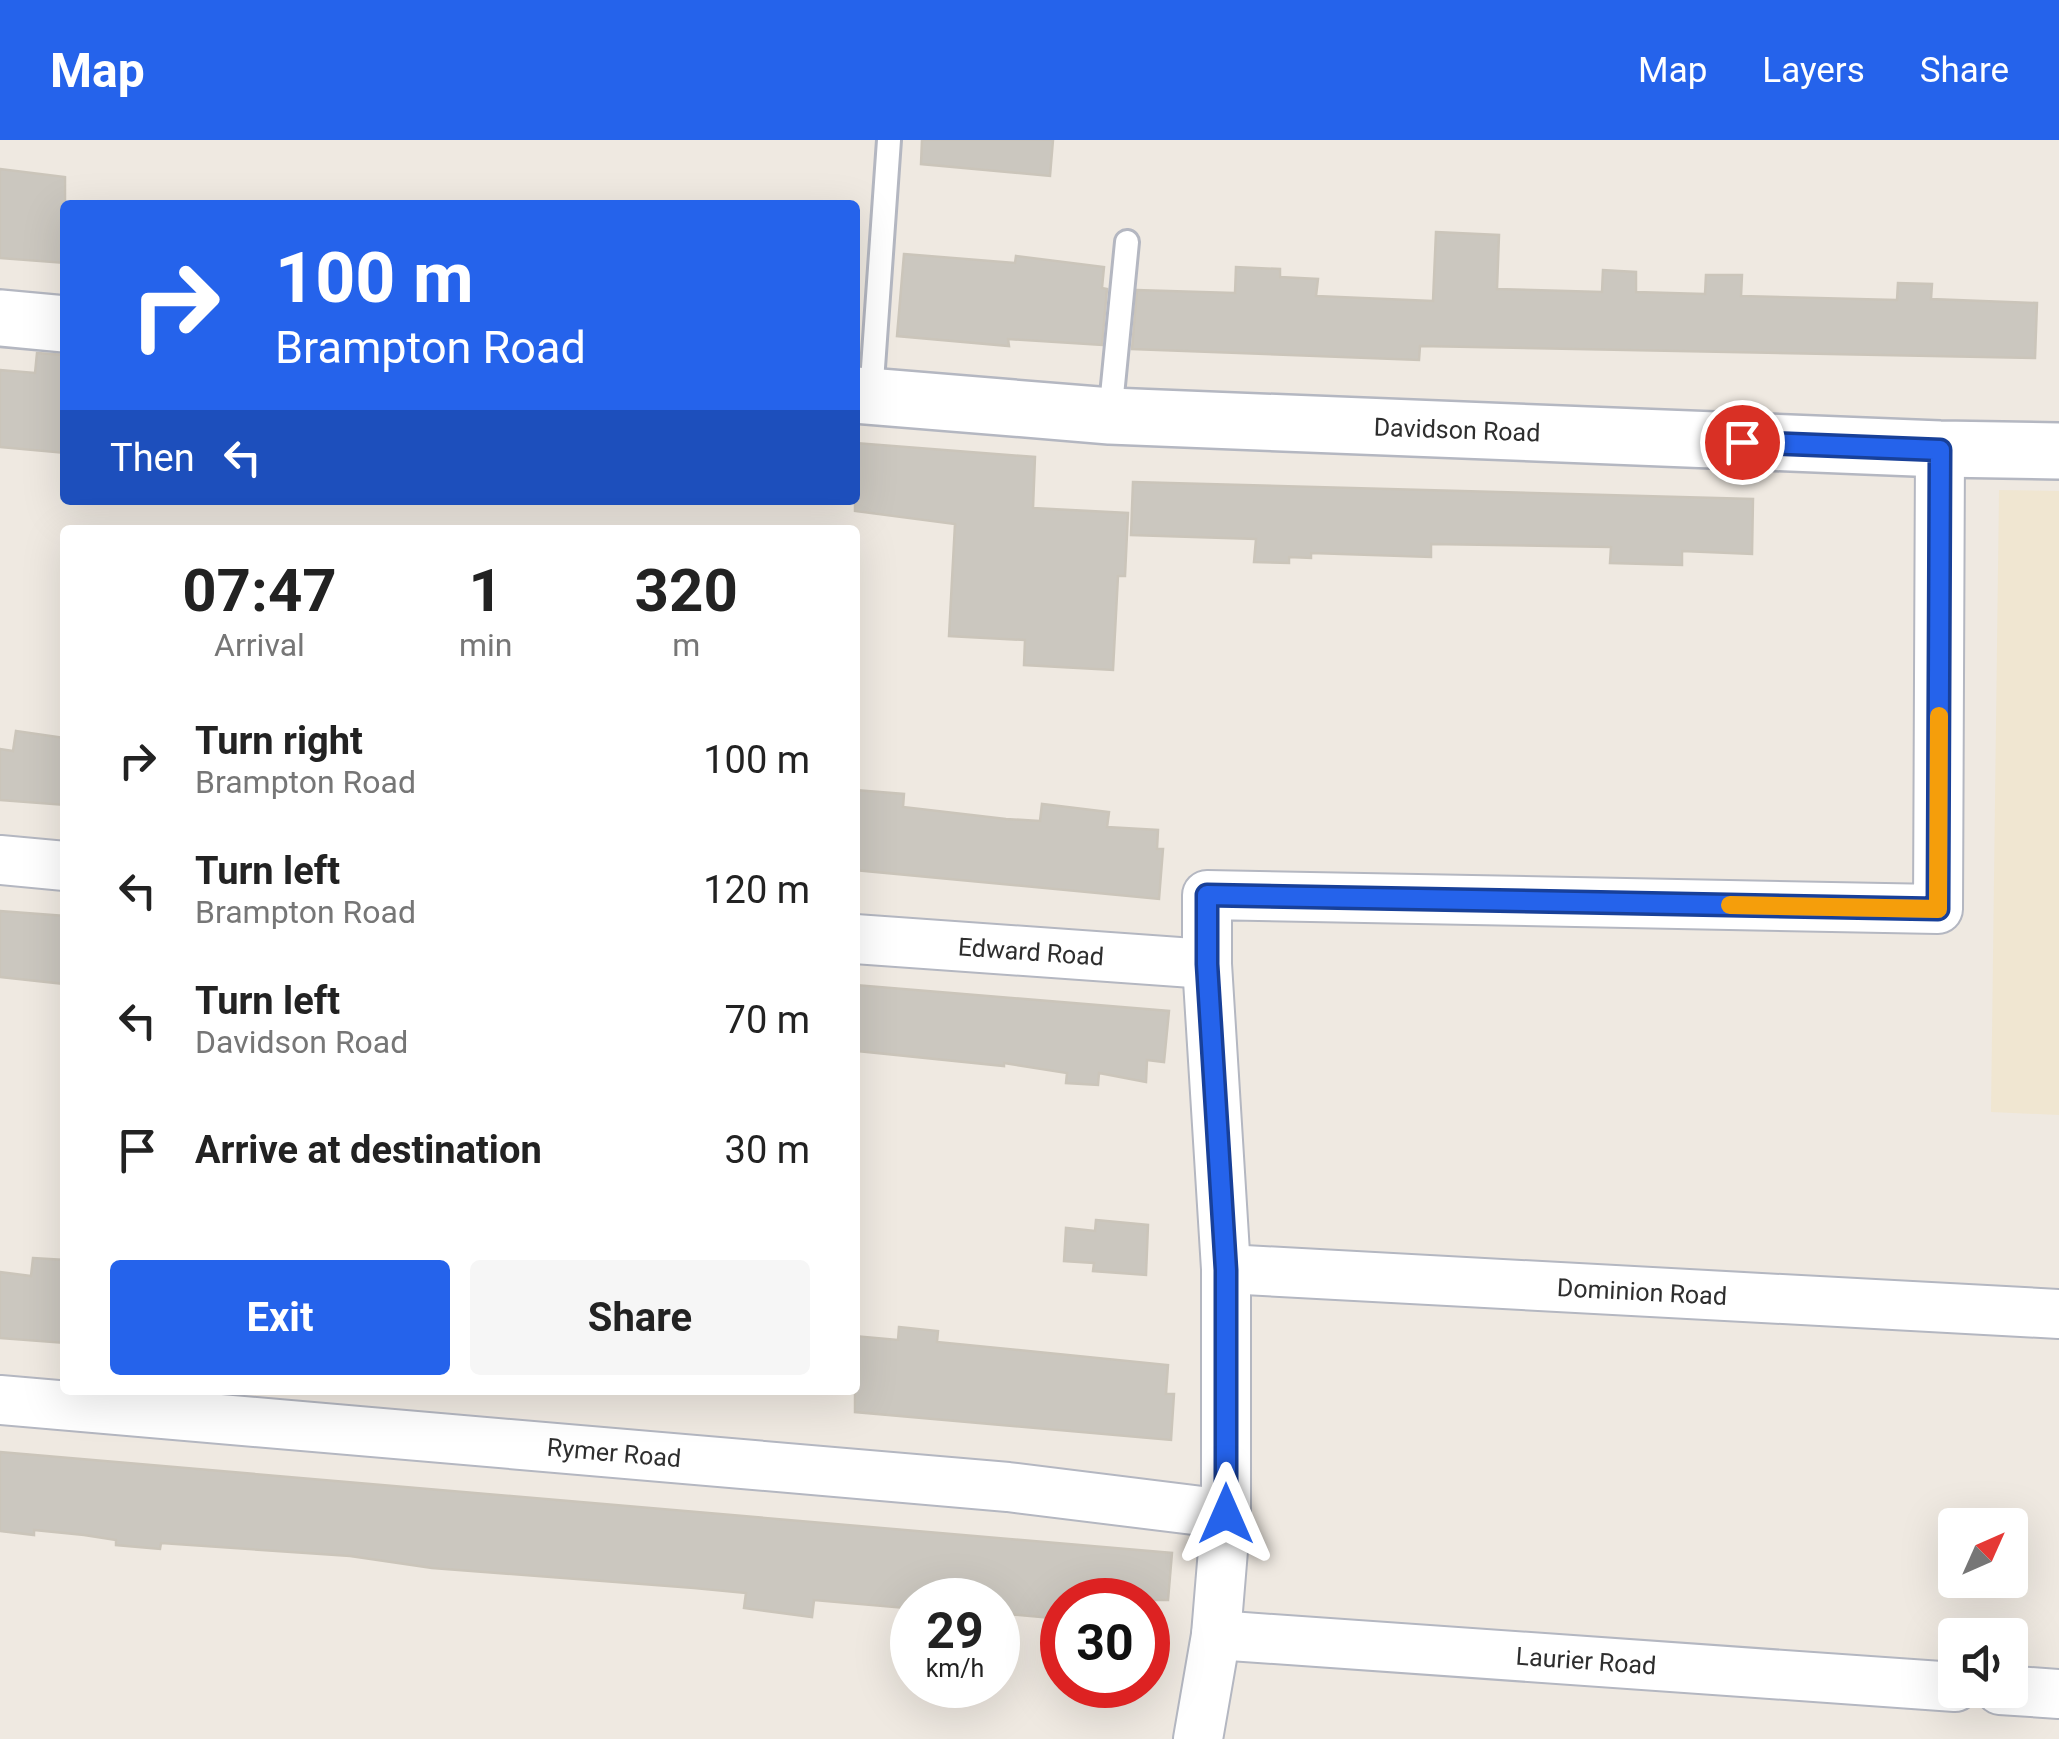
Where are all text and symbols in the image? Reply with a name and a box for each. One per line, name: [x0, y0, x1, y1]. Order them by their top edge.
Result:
text: Map: [50, 42, 145, 99]
text: Map: [1638, 50, 1707, 91]
text: Layers: [1762, 50, 1865, 91]
text: Share: [1920, 50, 2009, 91]
text: 100 m: [275, 237, 474, 319]
icon: right: [110, 240, 240, 370]
text: Brampton Road: [275, 321, 586, 374]
pin: [1700, 400, 1785, 485]
street label: Davidson Road: [1373, 413, 1541, 447]
icon: arrive: [1715, 415, 1770, 470]
icon: left: [215, 430, 270, 485]
text: Then: [110, 436, 195, 480]
text: 07:47: [182, 555, 337, 626]
text: 1: [468, 555, 503, 626]
text: 320: [635, 555, 738, 626]
text: Arrival: [214, 626, 305, 664]
text: min: [459, 626, 512, 664]
text: m: [672, 626, 700, 664]
text: Turn right: [195, 719, 363, 763]
icon: right: [110, 733, 165, 788]
text: 100 m: [703, 738, 810, 782]
text: Brampton Road: [195, 763, 416, 801]
text: Turn left: [195, 849, 340, 893]
icon: left: [110, 863, 165, 918]
text: 120 m: [703, 868, 810, 912]
text: Brampton Road: [195, 893, 416, 931]
street label: Edward Road: [957, 932, 1105, 972]
text: Turn left: [195, 979, 340, 1023]
icon: left: [110, 993, 165, 1048]
text: 70 m: [725, 998, 810, 1042]
text: Davidson Road: [195, 1023, 408, 1061]
icon: arrive: [110, 1123, 165, 1178]
text: Arrive at destination: [195, 1128, 542, 1172]
text: 30 m: [725, 1128, 810, 1172]
button: Exit: [110, 1260, 450, 1375]
button: Share: [470, 1260, 810, 1375]
street label: Dominion Road: [1556, 1273, 1728, 1311]
street label: Rymer Road: [546, 1433, 682, 1473]
position arrow: [1174, 1462, 1278, 1566]
north arrow: [1938, 1508, 2028, 1598]
map controls: [1938, 1508, 2028, 1708]
speed limit sign: 30: [1040, 1578, 1170, 1708]
text: 29: [926, 1602, 984, 1660]
button: sound: [1938, 1618, 2028, 1708]
street label: Laurier Road: [1515, 1642, 1657, 1680]
text: km/h: [926, 1654, 984, 1683]

